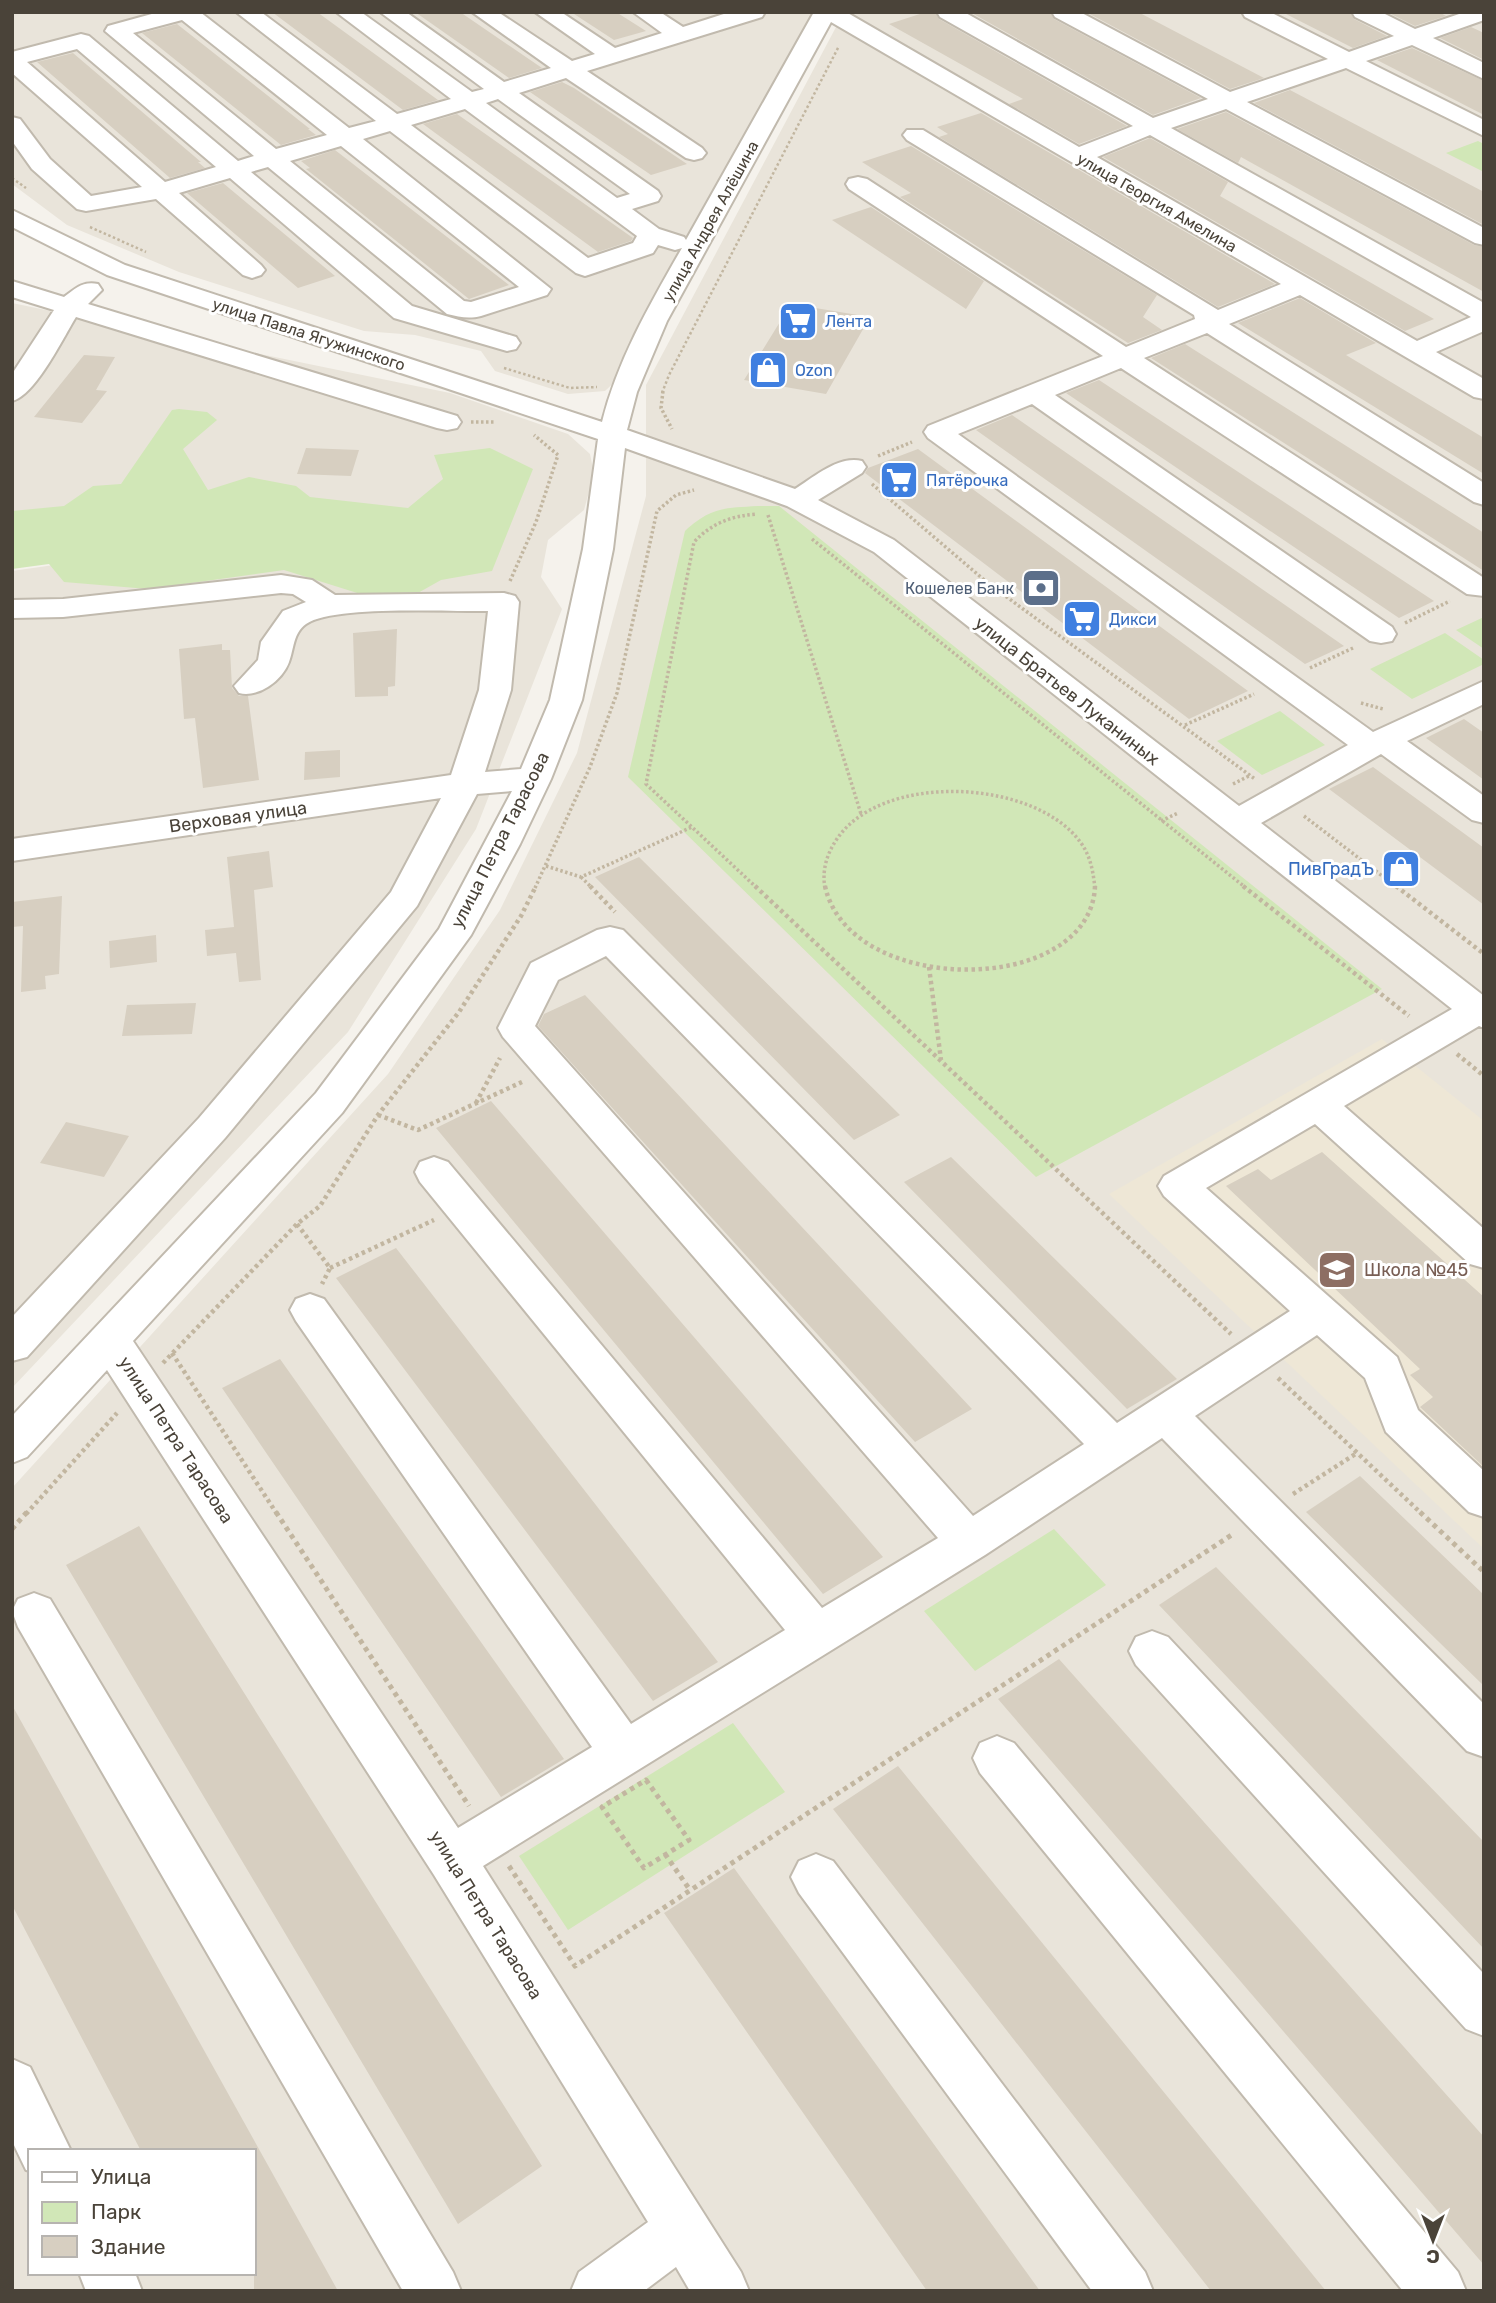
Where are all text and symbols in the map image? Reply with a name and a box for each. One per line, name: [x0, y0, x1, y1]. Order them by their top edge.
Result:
street label: улица Андрея Алёшина: [658, 137, 763, 305]
street label: улица Георгия Амелина: [1073, 149, 1240, 256]
street label: улица Павла Ягужинского: [210, 294, 408, 375]
supermarket icon: Лента: [777, 300, 819, 342]
place label: Лента: [825, 312, 872, 331]
shop icon: Ozon: [747, 349, 789, 391]
place label: Ozon: [795, 361, 833, 380]
supermarket icon: Пятёрочка: [878, 459, 920, 501]
place label: Пятёрочка: [926, 471, 1008, 490]
bank icon: Кошелев Банк: [1020, 567, 1062, 609]
place label: Кошелев Банк: [905, 579, 1014, 598]
supermarket icon: Дикси: [1061, 598, 1103, 640]
place label: Дикси: [1109, 610, 1157, 629]
street label: улица Братьев Луканиных: [970, 612, 1164, 770]
street label: улица Петра Тарасова: [446, 748, 554, 932]
street label: Верховая улица: [168, 796, 308, 838]
shop icon: ПивГрадЪ: [1380, 848, 1422, 890]
place label: ПивГрадЪ: [1288, 858, 1374, 880]
school or university icon: Школа №45: [1316, 1249, 1358, 1291]
place label: Школа №45: [1364, 1259, 1468, 1281]
street label: улица Петра Тарасова: [114, 1352, 238, 1528]
street label: улица Петра Тарасова: [425, 1827, 547, 2003]
legend: [28, 2149, 256, 2275]
text: Улица: [91, 2164, 151, 2189]
text: Парк: [91, 2199, 141, 2224]
north arrow: [1398, 2205, 1468, 2275]
text: Здание: [91, 2234, 166, 2259]
text: С: [1426, 2245, 1440, 2268]

